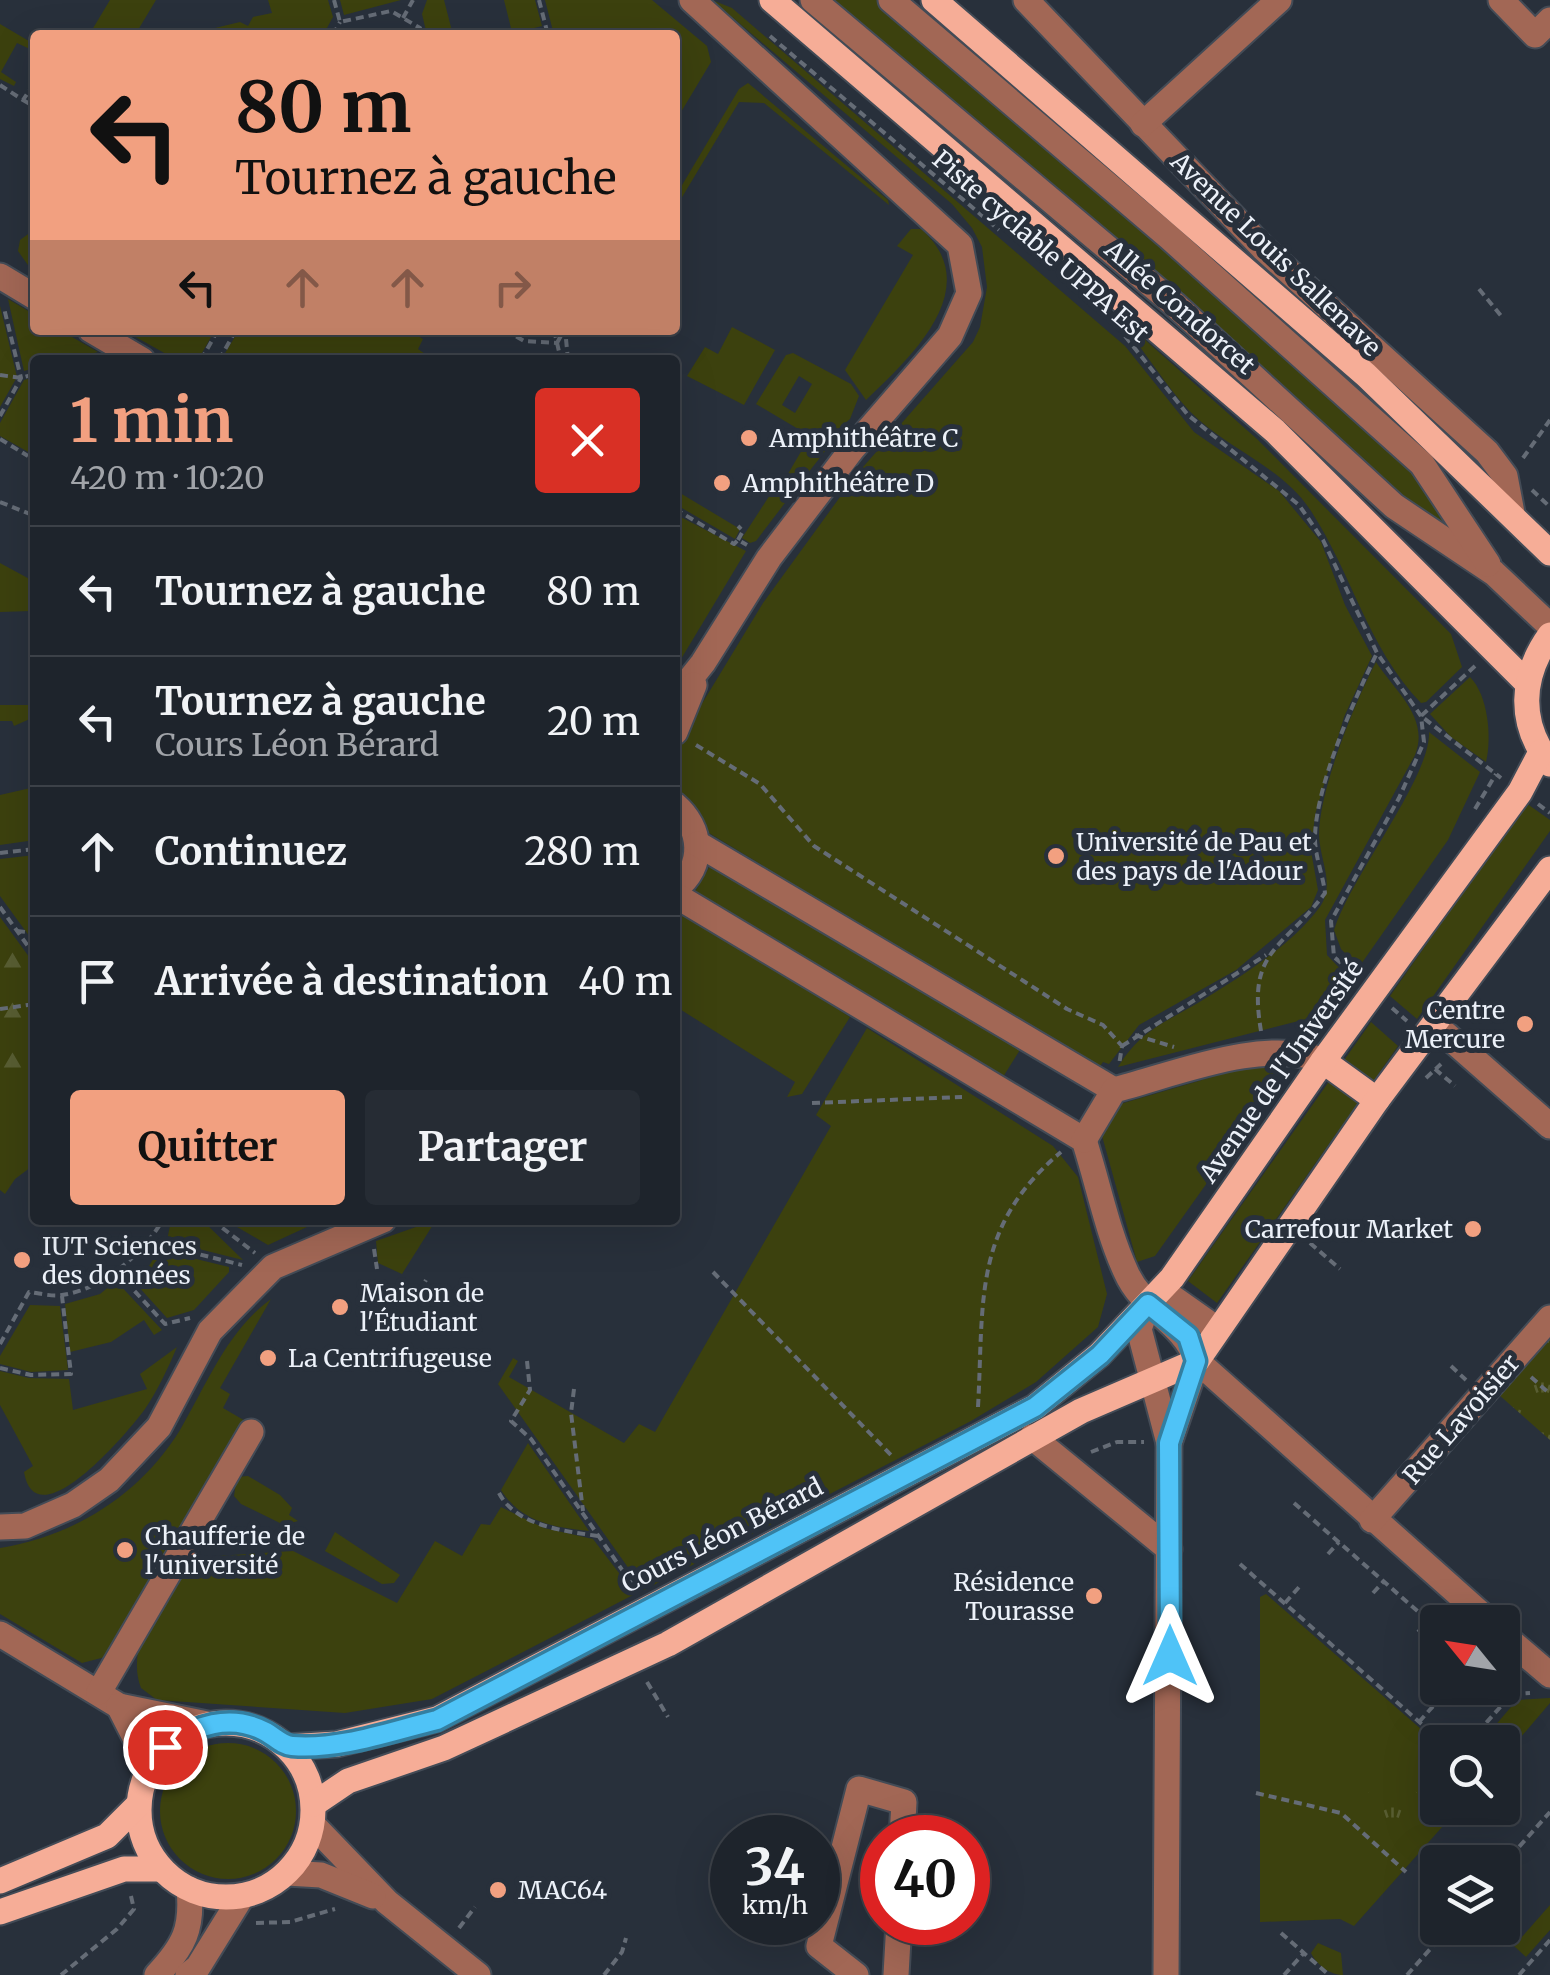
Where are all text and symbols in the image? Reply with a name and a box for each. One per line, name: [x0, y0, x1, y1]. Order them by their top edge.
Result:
text: 80 m: [235, 63, 411, 151]
icon: left: [70, 70, 200, 200]
street label: Piste cyclable UPPA Est: [926, 143, 1156, 349]
street label: Avenue Louis Sallenave: [1163, 145, 1388, 363]
text: Tournez à gauche: [235, 150, 617, 206]
street label: Allée Condorcet: [1098, 232, 1262, 381]
icon: left: [170, 260, 225, 315]
icon: ahead: [275, 260, 330, 315]
icon: ahead: [380, 260, 435, 315]
icon: right: [485, 260, 540, 315]
text: 1 min: [70, 383, 233, 458]
button: close: [535, 388, 640, 493]
place label: Amphithéâtre C: [768, 422, 959, 454]
marker: Amphithéâtre C: [738, 427, 760, 449]
text: 420 m · 10:20: [70, 458, 265, 498]
place label: Amphithéâtre D: [741, 467, 934, 499]
marker: Amphithéâtre D: [711, 472, 733, 494]
icon: left: [70, 564, 125, 619]
text: Tournez à gauche: [155, 568, 486, 615]
text: 80 m: [546, 568, 640, 615]
text: Tournez à gauche: [155, 678, 486, 725]
icon: left: [70, 694, 125, 749]
text: 20 m: [547, 698, 640, 745]
text: Cours Léon Bérard: [155, 725, 439, 765]
icon: ahead: [70, 824, 125, 879]
place label: Université de Pau et des pays de l'Adour: [1076, 826, 1312, 887]
text: Continuez: [155, 828, 347, 875]
text: 280 m: [524, 828, 640, 875]
marker: Université de Pau et des pays de l'Adour: [1045, 845, 1067, 867]
street label: Avenue de l'Université: [1191, 953, 1370, 1189]
icon: arrive: [70, 954, 125, 1009]
text: Arrivée à destination: [155, 958, 548, 1005]
text: 40 m: [578, 958, 672, 1005]
place label: Centre Mercure: [1405, 994, 1505, 1055]
marker: Centre Mercure: [1514, 1013, 1536, 1035]
button: Quitter: [70, 1090, 345, 1205]
button: Partager: [365, 1090, 640, 1205]
place label: Carrefour Market: [1245, 1213, 1453, 1245]
marker: Carrefour Market: [1462, 1218, 1484, 1240]
place label: IUT Sciences des données: [42, 1230, 197, 1291]
marker: IUT Sciences des données: [11, 1249, 33, 1271]
place label: Maison de l'Étudiant: [360, 1277, 484, 1338]
marker: Maison de l'Étudiant: [329, 1296, 351, 1318]
place label: La Centrifugeuse: [288, 1342, 492, 1374]
marker: La Centrifugeuse: [257, 1347, 279, 1369]
street label: Rue Lavoisier: [1396, 1347, 1526, 1491]
street label: Cours Léon Bérard: [616, 1470, 828, 1600]
place label: Chaufferie de l'université: [145, 1520, 305, 1581]
marker: Chaufferie de l'université: [114, 1539, 136, 1561]
place label: Résidence Tourasse: [953, 1566, 1074, 1627]
marker: Résidence Tourasse: [1083, 1585, 1105, 1607]
position arrow: [1118, 1604, 1222, 1708]
north arrow: [1420, 1605, 1520, 1705]
map controls: [1420, 1605, 1520, 1945]
pin: [123, 1705, 208, 1790]
icon: arrive: [138, 1720, 193, 1775]
button: search: [1420, 1725, 1520, 1825]
speed limit sign: 40: [860, 1815, 990, 1945]
text: 34: [745, 1836, 805, 1899]
button: layers: [1420, 1845, 1520, 1945]
place label: MAC64: [518, 1874, 607, 1906]
marker: MAC64: [487, 1879, 509, 1901]
text: km/h: [742, 1889, 808, 1921]

